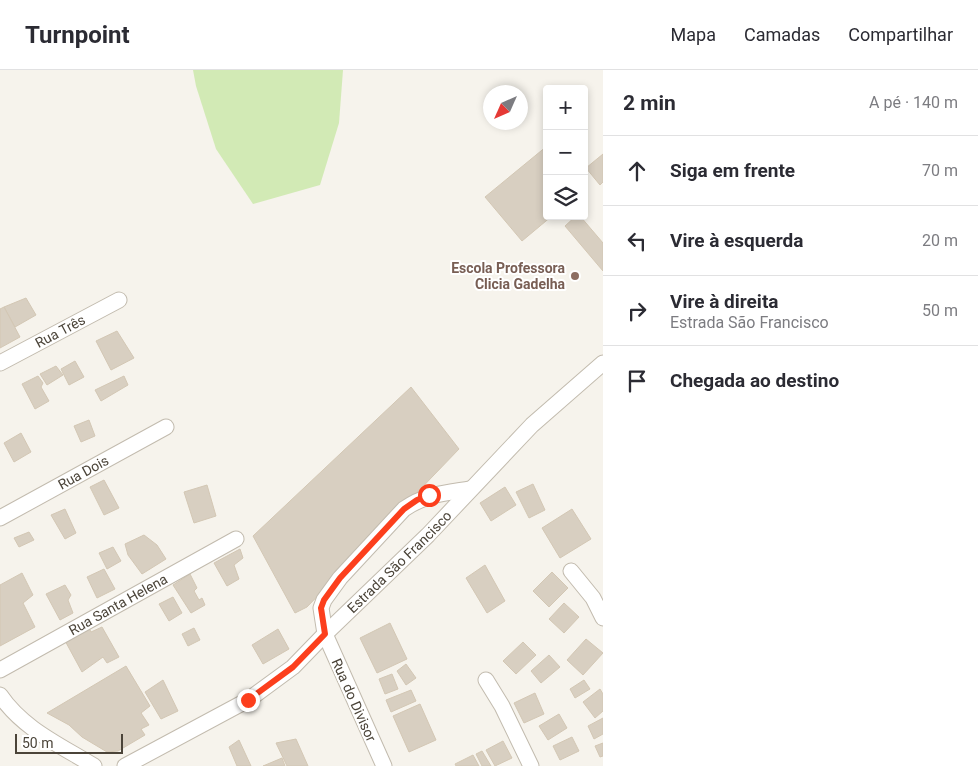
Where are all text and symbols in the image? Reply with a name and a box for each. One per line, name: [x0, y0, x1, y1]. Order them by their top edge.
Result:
text: Turnpoint: [25, 21, 130, 49]
text: Mapa: [671, 24, 716, 45]
text: Camadas: [744, 24, 820, 45]
text: Compartilhar: [848, 24, 953, 45]
north arrow: [483, 85, 528, 130]
map controls: [543, 85, 588, 220]
button: +: [543, 85, 588, 130]
text: 2 min: [623, 91, 676, 115]
text: A pé · 140 m: [869, 93, 958, 112]
button: −: [543, 130, 588, 175]
icon: ahead: [623, 157, 651, 185]
text: Siga em frente: [670, 159, 795, 182]
text: 70 m: [922, 161, 958, 180]
button: layers: [543, 175, 588, 220]
icon: left: [623, 227, 651, 255]
text: Vire à esquerda: [670, 229, 803, 252]
text: 20 m: [922, 231, 958, 250]
place label: Escola Professora Clicia Gadelha: [451, 260, 566, 292]
marker: Escola Professora Clicia Gadelha: [569, 270, 581, 282]
text: Vire à direita: [670, 290, 779, 313]
icon: right: [623, 297, 651, 325]
text: 50 m: [922, 301, 958, 320]
street label: Rua Três: [32, 311, 88, 351]
text: Estrada São Francisco: [670, 313, 829, 332]
icon: arrive: [623, 367, 651, 395]
text: Chegada ao destino: [670, 369, 839, 392]
street label: Rua Dois: [55, 452, 111, 493]
route start: [418, 484, 441, 507]
street label: Estrada São Francisco: [344, 507, 455, 616]
street label: Rua Santa Helena: [66, 571, 170, 638]
street label: Rua do Divisor: [328, 656, 380, 744]
route end: [237, 689, 260, 712]
scale bar: [15, 731, 122, 754]
text: 50 m: [22, 735, 54, 751]

